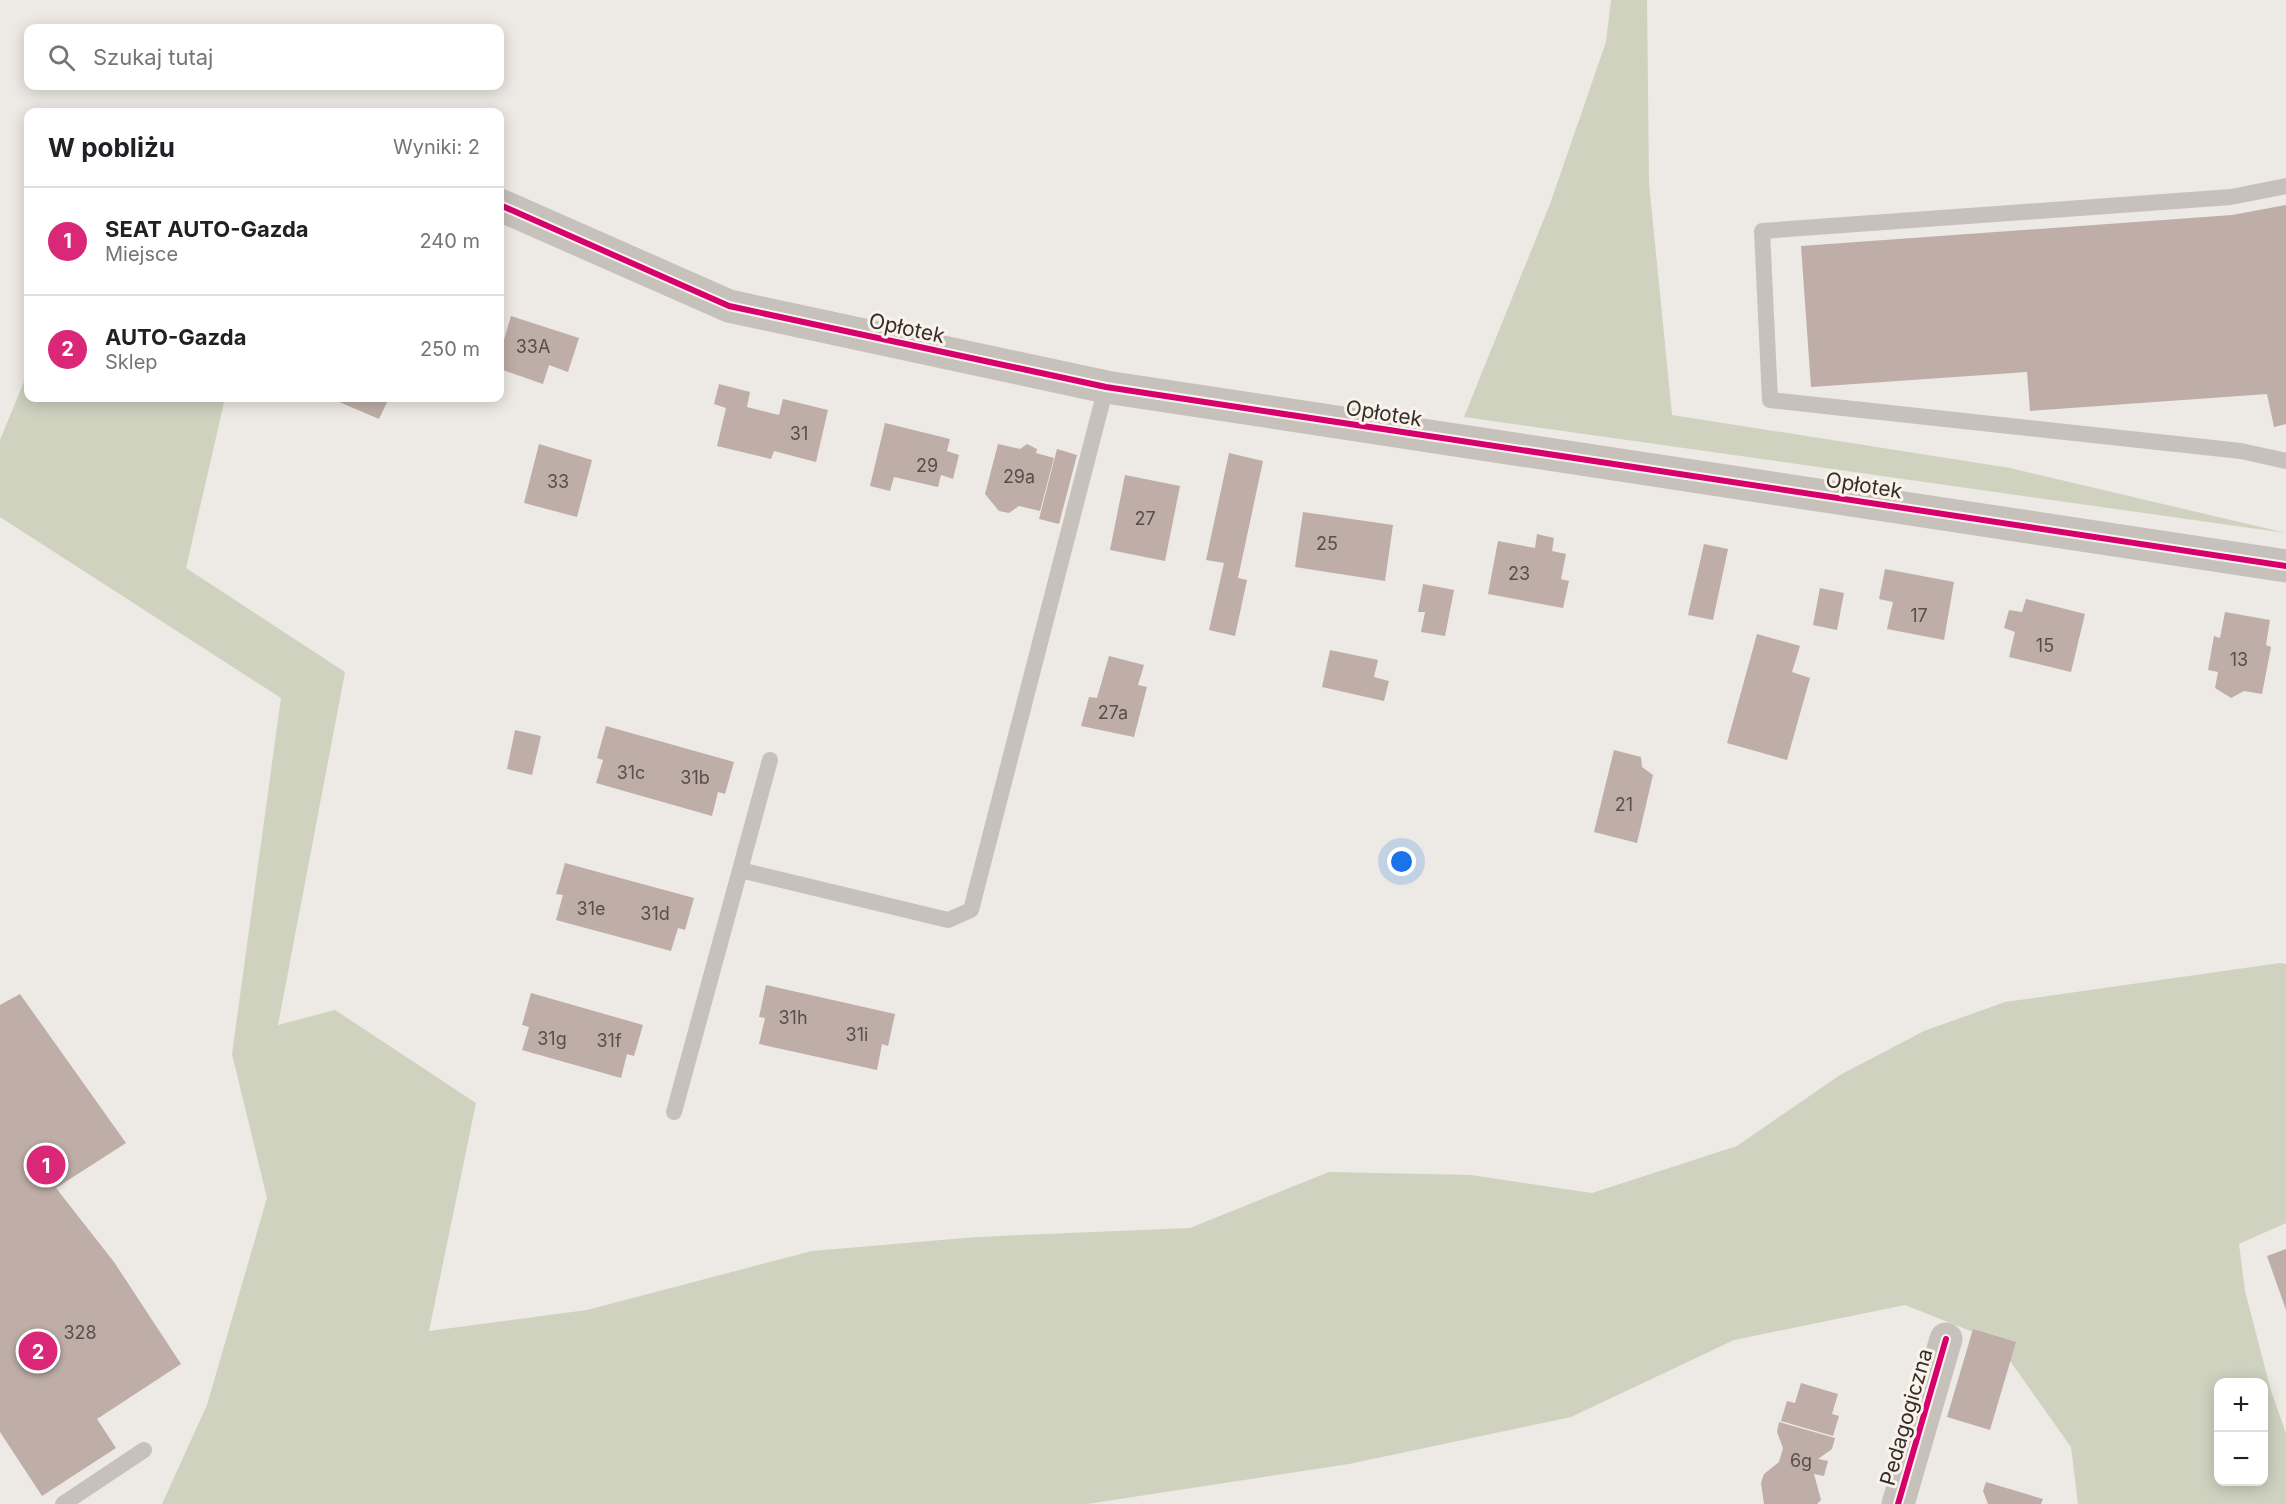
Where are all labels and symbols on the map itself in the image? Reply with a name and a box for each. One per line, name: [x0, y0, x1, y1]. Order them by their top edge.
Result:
street label: Opłotek: [867, 308, 948, 348]
house number: 33A: [516, 336, 550, 357]
street label: Opłotek: [1344, 395, 1424, 431]
house number: 31: [790, 423, 808, 444]
house number: 29: [916, 455, 938, 476]
house number: 29a: [1003, 466, 1035, 487]
street label: Opłotek: [1824, 467, 1904, 503]
house number: 33: [547, 471, 569, 492]
house number: 27: [1134, 508, 1156, 529]
house number: 25: [1316, 533, 1338, 554]
house number: 23: [1508, 563, 1530, 584]
house number: 17: [1910, 605, 1928, 626]
house number: 15: [2036, 635, 2054, 656]
house number: 13: [2230, 649, 2248, 670]
house number: 27a: [1098, 702, 1128, 723]
house number: 31c: [617, 762, 645, 783]
house number: 31b: [680, 767, 710, 788]
house number: 21: [1615, 794, 1633, 815]
your location: [1387, 847, 1416, 876]
house number: 31e: [577, 898, 605, 919]
house number: 31d: [640, 903, 670, 924]
house number: 31h: [778, 1007, 808, 1028]
house number: 31i: [846, 1024, 868, 1045]
house number: 31g: [537, 1028, 567, 1049]
house number: 31f: [596, 1030, 622, 1051]
pin: 1: [26, 1142, 66, 1188]
house number: 328: [63, 1322, 97, 1343]
pin: 2: [18, 1328, 57, 1374]
street label: Pedagogiczna: [1875, 1346, 1937, 1488]
house number: 6g: [1790, 1450, 1812, 1471]

